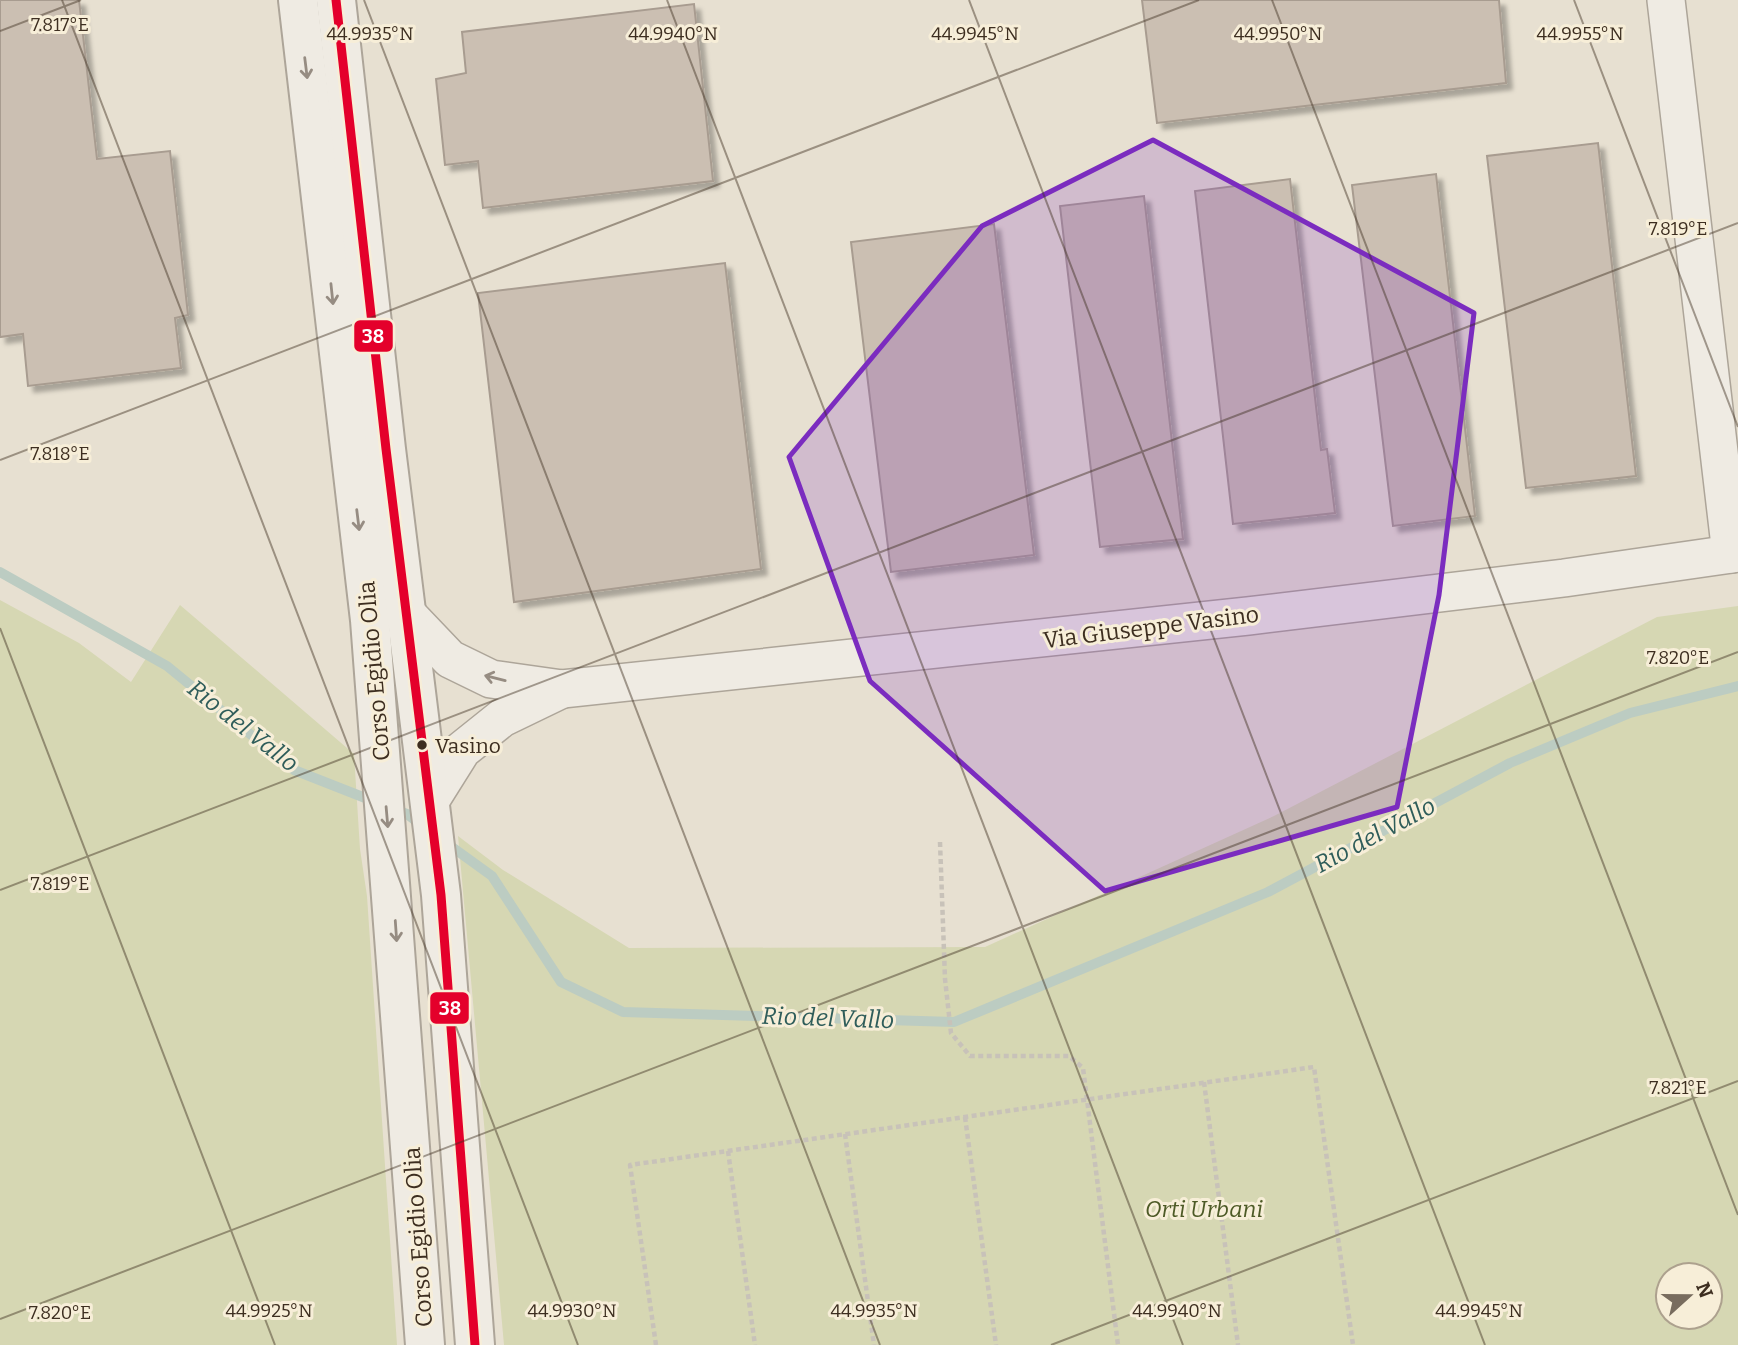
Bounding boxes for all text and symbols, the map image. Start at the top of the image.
text: 7.817°E [31,14,89,36]
text: 44.9935°N [326,23,414,45]
text: 44.9940°N [628,23,718,45]
text: 44.9945°N [931,23,1019,45]
text: 44.9950°N [1234,23,1322,45]
text: 44.9955°N [1537,23,1623,45]
one-way arrow [300,56,313,79]
text: 7.819°E [1649,218,1707,240]
one-way arrow [326,282,339,305]
line badge: 38 [353,319,394,353]
text: 38 [362,325,384,348]
text: 7.818°E [30,443,90,465]
one-way arrow [352,508,365,531]
street label: Corso Egidio Olia [352,579,396,762]
street label: Via Giuseppe Vasino [1042,600,1260,654]
text: 7.820°E [1647,647,1709,669]
one-way arrow [484,671,507,684]
water label: Rio del Vallo [182,674,304,778]
place label: Vasino [435,733,501,759]
marker: Vasino [415,738,429,752]
water label: Rio del Vallo [1310,792,1440,878]
one-way arrow [381,806,394,828]
text: 7.819°E [31,873,89,895]
one-way arrow [389,919,402,942]
line badge: 38 [429,991,470,1025]
text: 38 [439,997,461,1020]
water label: Rio del Vallo [761,1002,895,1034]
text: 7.821°E [1649,1077,1707,1099]
street label: Corso Egidio Olia [398,1146,438,1328]
park label: Orti Urbani [1145,1195,1264,1223]
north arrow [1654,1261,1724,1331]
text: N [1691,1279,1718,1301]
text: 44.9925°N [226,1300,312,1322]
text: 44.9930°N [528,1300,617,1322]
text: 44.9935°N [830,1300,918,1322]
text: 44.9940°N [1132,1300,1222,1322]
text: 44.9945°N [1435,1300,1523,1322]
text: 7.820°E [29,1302,91,1324]

